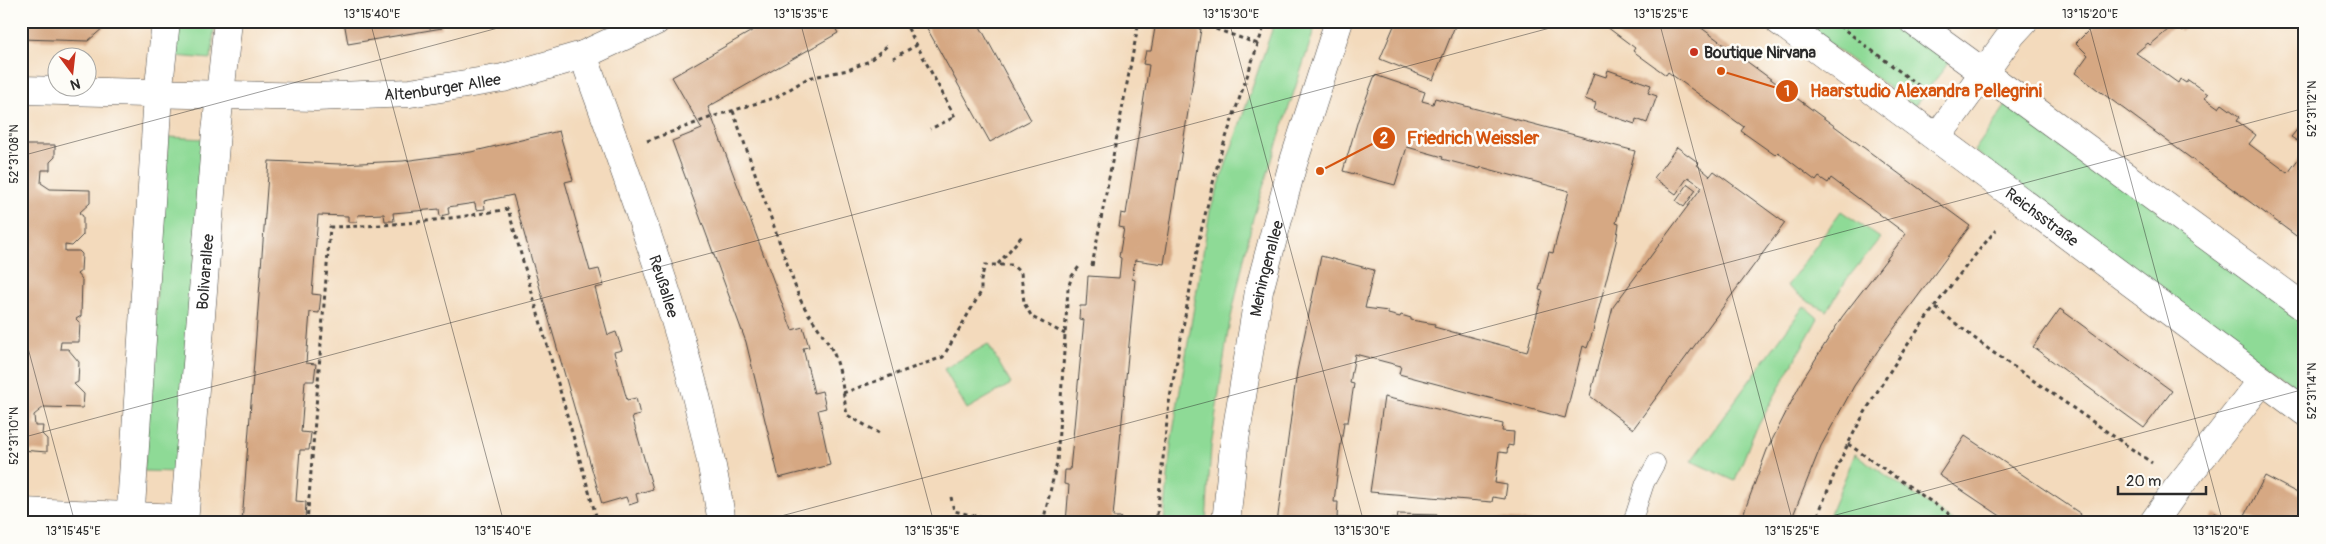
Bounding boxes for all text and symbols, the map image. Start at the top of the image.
text: 13°15'40"E [344,7,400,22]
text: 13°15'35"E [774,7,828,22]
text: 13°15'30"E [1203,7,1259,22]
text: 13°15'25"E [1634,7,1688,22]
text: 13°15'20"E [2062,7,2118,22]
place label: Boutique Nirvana [1704,43,1816,63]
marker: Boutique Nirvana [1688,46,1700,58]
north arrow [48,48,98,98]
street label: Altenburger Allee [384,69,502,105]
callout: Haarstudio Alexandra Pellegrini [1775,74,2052,107]
text: N [68,75,82,94]
text: Haarstudio Alexandra Pellegrini [1810,80,2042,103]
text: 52°31'12"N [2305,81,2320,137]
text: 1 [1784,82,1790,101]
callout: Friedrich Weissler [1371,121,1549,154]
text: 52°31'08"N [7,124,22,184]
text: Friedrich Weissler [1407,127,1540,150]
text: 2 [1380,129,1388,148]
street label: Reichsstraße [2001,184,2082,251]
street label: Meiningenallee [1246,218,1288,318]
street label: Bolivarallee [192,233,219,311]
street label: Reußallee [644,252,683,320]
text: 52°31'14"N [2305,363,2320,419]
text: 52°31'10"N [7,407,22,465]
scale bar [2118,464,2206,496]
text: 20 m [2126,472,2161,491]
text: 13°15'45"E [46,524,100,539]
text: 13°15'40"E [475,524,531,539]
text: 13°15'35"E [905,524,959,539]
text: 13°15'30"E [1334,524,1390,539]
text: 13°15'25"E [1765,524,1819,539]
text: 13°15'20"E [2193,524,2249,539]

